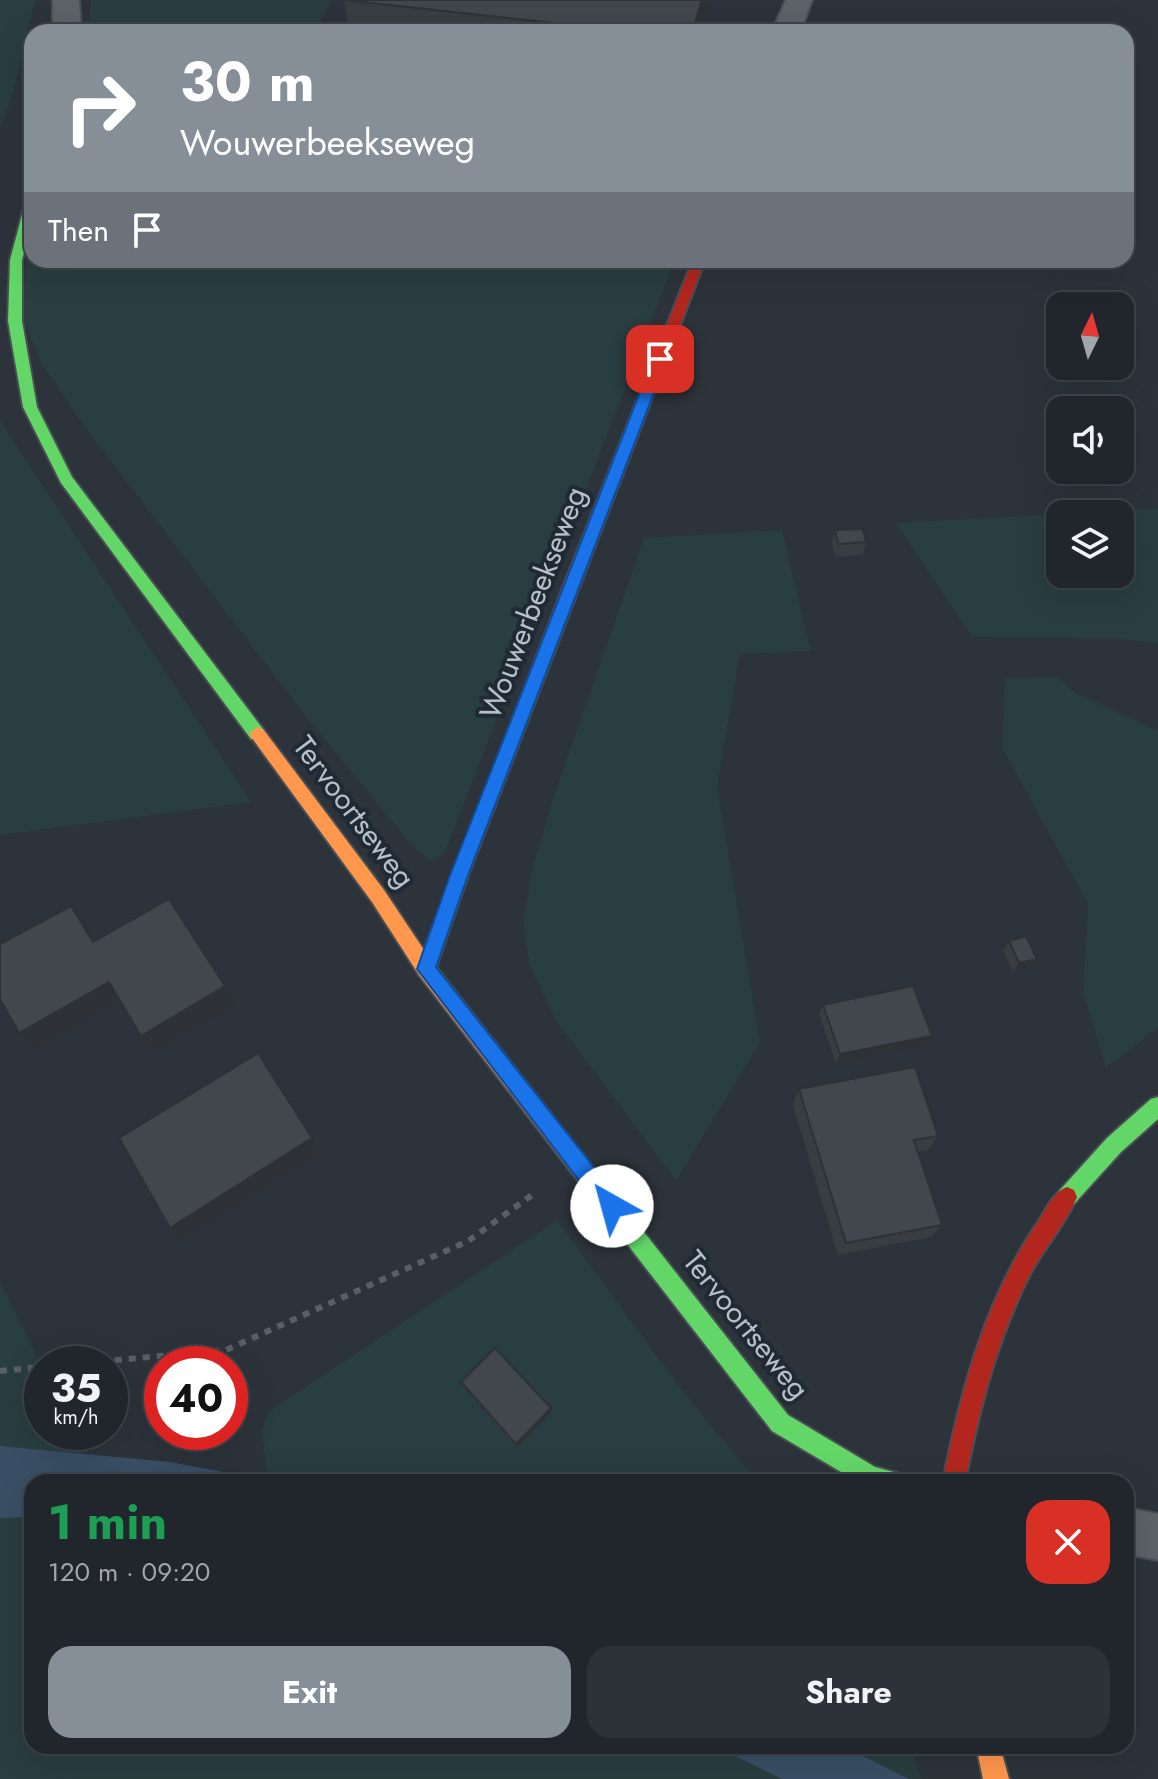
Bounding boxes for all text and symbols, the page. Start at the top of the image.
text: 30 m [180,41,315,122]
icon: right [48,56,152,160]
text: Wouwerbeekseweg [180,116,475,168]
icon: arrive [125,208,169,252]
text: Then [48,209,109,252]
north arrow [1046,292,1134,380]
map controls [1046,292,1134,588]
pin [626,325,694,393]
icon: arrive [638,337,682,381]
button: sound [1046,396,1134,484]
street label: Wouwerbeekseweg [468,480,597,725]
button: layers [1046,500,1134,588]
street label: Tervoortseweg [283,727,426,897]
position arrow [570,1164,654,1248]
street label: Tervoortseweg [673,1241,820,1408]
speed limit sign: 40 [144,1346,248,1450]
text: 35 [51,1359,101,1417]
text: km/h [53,1403,99,1432]
text: 1 min [48,1488,167,1557]
button: close [1026,1500,1110,1584]
text: 120 m · 09:20 [48,1553,210,1591]
button: Exit [48,1646,571,1738]
button: Share [587,1646,1110,1738]

